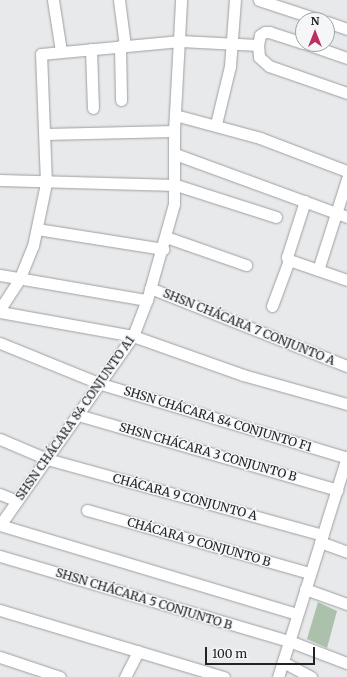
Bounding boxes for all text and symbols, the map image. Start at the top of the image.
north arrow [295,12,335,52]
text: N [311,14,319,28]
street label: SHSN CHÁCARA 7 CONJUNTO A [161,286,337,368]
street label: SHSN CHÁCARA 84 CONJUNTO A1 [13,333,137,503]
street label: SHSN CHÁCARA 84 CONJUNTO F1 [122,383,314,455]
street label: SHSN CHÁCARA 3 CONJUNTO B [118,420,298,484]
street label: CHÁCARA 9 CONJUNTO A [111,471,259,523]
street label: CHÁCARA 9 CONJUNTO B [126,515,272,569]
street label: SHSN CHÁCARA 5 CONJUNTO B [54,565,234,633]
scale bar [207,639,317,665]
text: 100 m [212,646,247,661]

